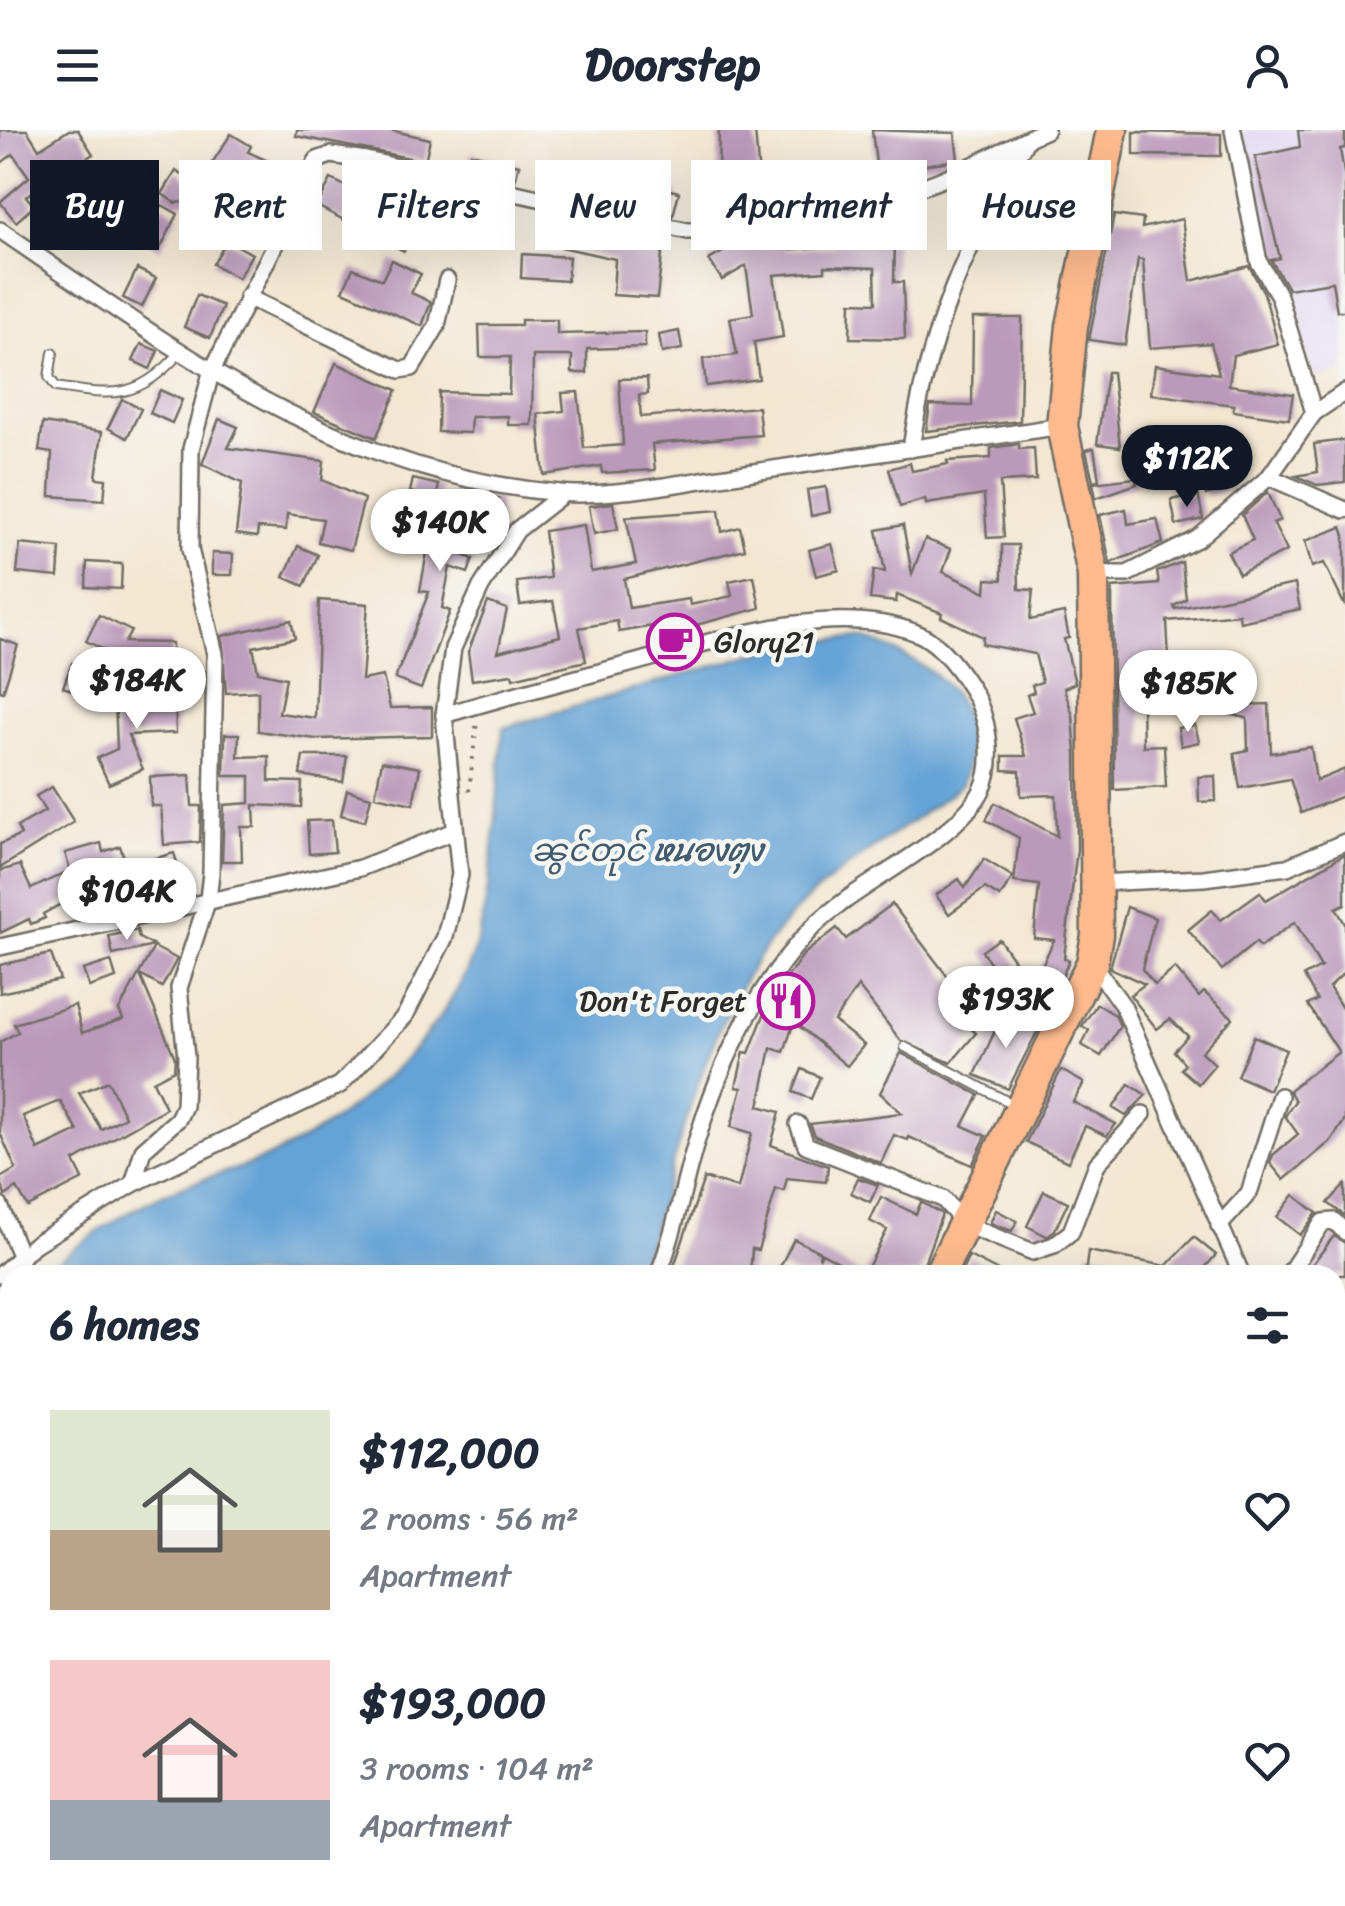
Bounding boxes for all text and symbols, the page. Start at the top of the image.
text: Doorstep [585,25,760,105]
icon: menu [50,38,105,93]
icon: person [1240,38,1295,93]
chip: Buy [30,160,159,250]
chip: Rent [179,160,322,250]
chip: Filters [342,160,515,250]
chip: New [535,160,671,250]
chip: Apartment [691,160,927,250]
chip: House [947,160,1111,250]
pin: $112K [1117,425,1257,510]
text: $112K [1144,429,1230,486]
pin: $140K [370,489,510,574]
text: $140K [393,493,487,550]
cafe icon: Glory21 [645,612,705,672]
place label: Glory21 [714,615,814,669]
pin: $184K [67,647,207,732]
pin: $185K [1118,650,1258,735]
text: $184K [90,651,184,708]
text: $185K [1141,654,1235,711]
water label: ၼွင်တုင် หนองตุง [531,822,767,879]
pin: $104K [57,858,197,943]
text: $104K [80,862,174,919]
pin: $193K [936,966,1076,1051]
text: $193K [960,970,1052,1027]
restaurant icon: Don't Forget [756,971,816,1031]
place label: Don't Forget [579,974,747,1028]
text: 6 homes [50,1288,199,1362]
icon: filters [1240,1298,1295,1353]
text: $112,000 [360,1416,539,1490]
icon: home [130,1450,250,1570]
icon: heart [1240,1483,1295,1538]
text: 2 rooms · 56 m² [360,1490,579,1547]
text: Apartment [360,1547,511,1604]
text: $193,000 [360,1666,546,1740]
icon: home [130,1700,250,1820]
icon: heart [1240,1733,1295,1788]
text: 3 rooms · 104 m² [360,1740,594,1797]
text: Apartment [360,1797,511,1854]

